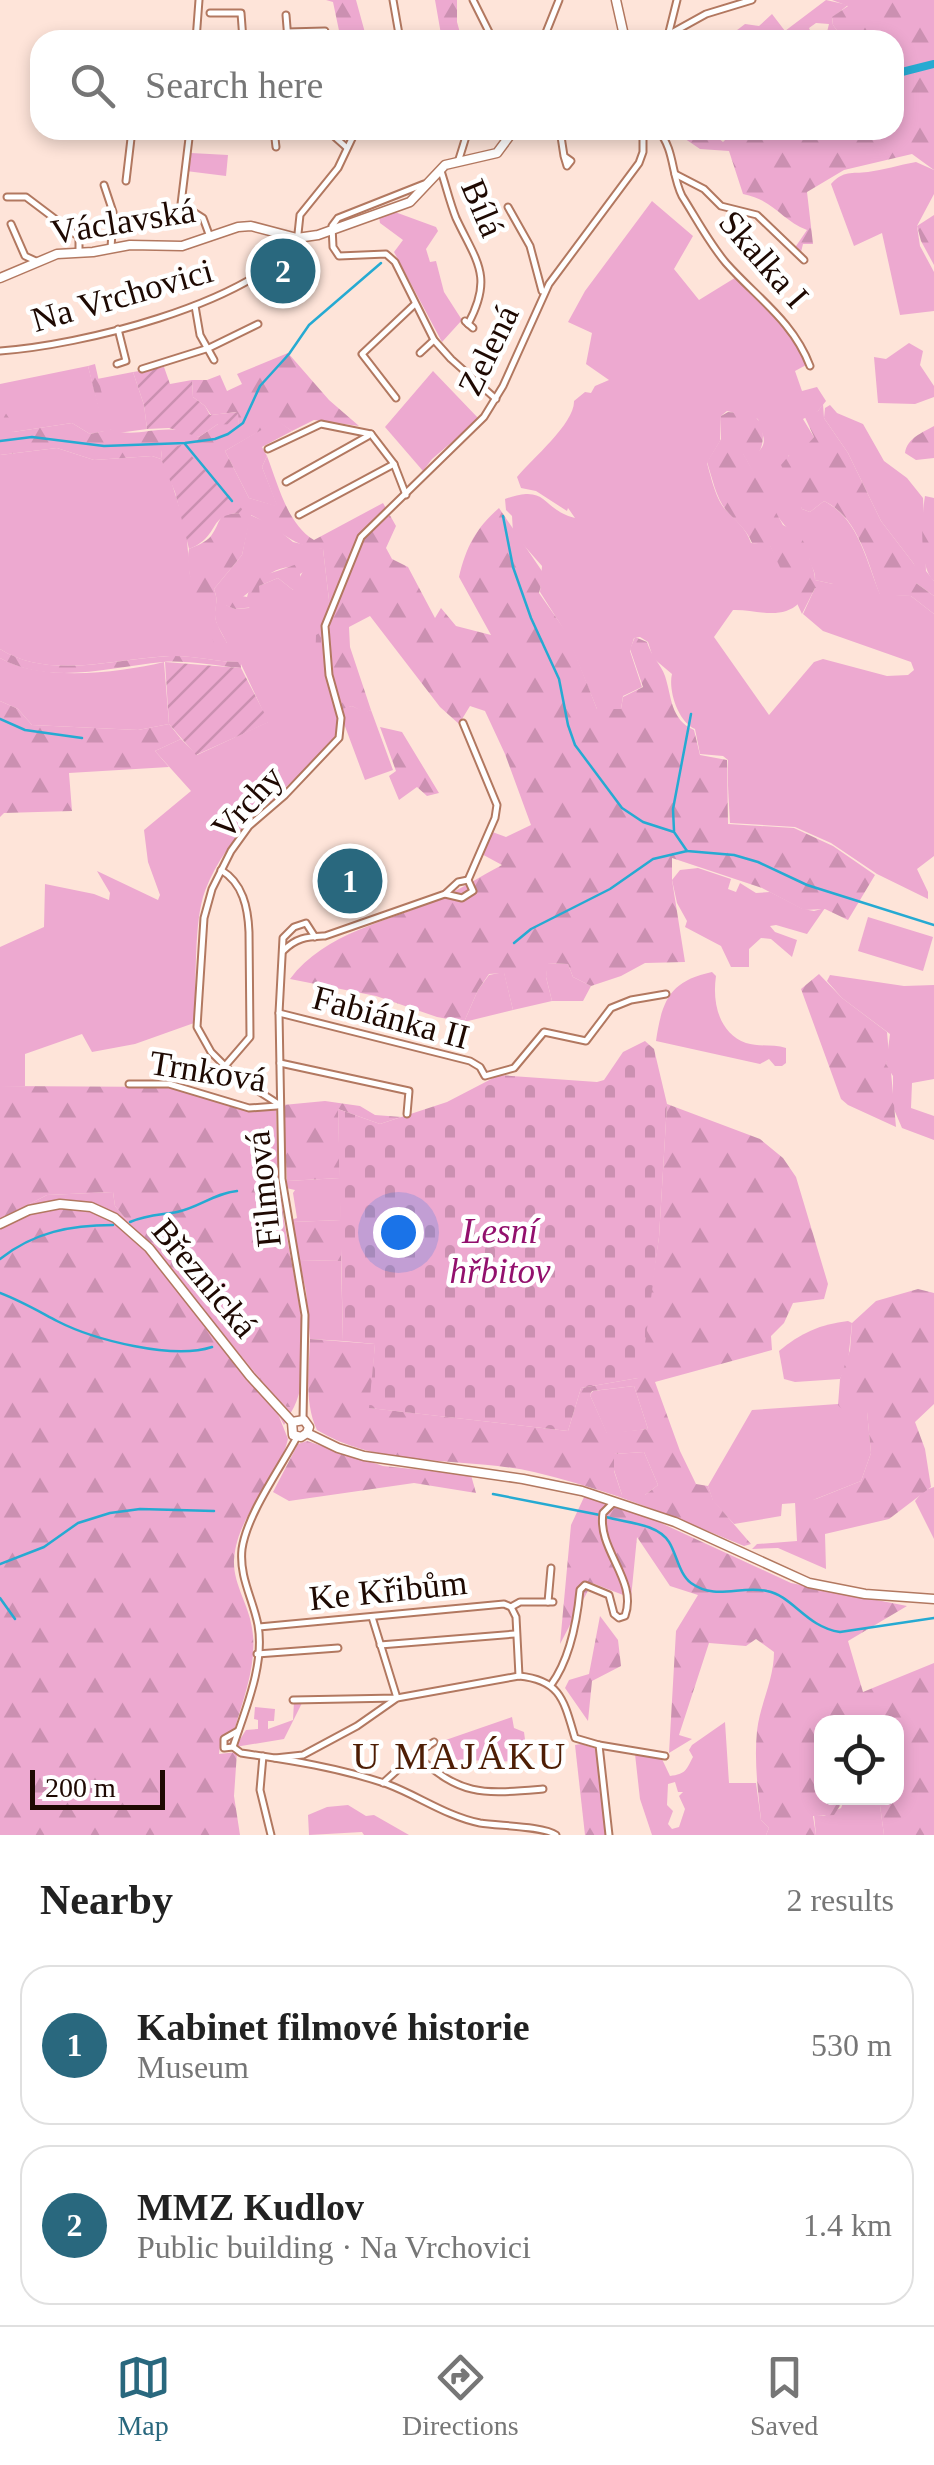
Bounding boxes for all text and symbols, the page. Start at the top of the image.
search box [30,30,904,140]
icon: search [65,58,120,113]
text: Search here [145,64,323,106]
street label: Bílá [453,174,512,243]
street label: Václavská [48,191,199,252]
street label: Skalka I [711,203,816,316]
pin: 2 [250,234,316,308]
street label: Na Vrchovici [27,251,218,340]
street label: Zelená [450,298,527,402]
street label: Vrchy [204,757,291,847]
pin: 1 [318,844,382,918]
street label: Fabiánka II [308,978,473,1057]
street label: Trnková [147,1043,269,1100]
street label: Filmová [238,1128,289,1249]
your location [373,1207,424,1258]
street label: Březnická [144,1211,265,1346]
park label: Lesní hřbitov [449,1212,551,1291]
street label: Ke Křibům [307,1563,469,1618]
map controls [814,1715,904,1805]
button: locate [814,1715,904,1805]
district label: U MAJÁKU [352,1735,568,1777]
scale bar [30,1765,165,1810]
text: 200 m [45,1772,116,1803]
text: Nearby [40,1877,173,1923]
text: 2 results [786,1882,894,1918]
text: Kabinet filmové historie [137,2006,530,2048]
text: 1 [67,2027,83,2063]
text: 530 m [811,2027,892,2063]
text: Museum [137,2049,249,2085]
text: MMZ Kudlov [137,2186,364,2228]
text: 2 [67,2207,83,2243]
text: 1.4 km [803,2207,892,2243]
text: Public building · Na Vrchovici [137,2229,531,2265]
tab: Map [116,2350,171,2442]
tab: Directions [402,2350,519,2442]
tab: Saved [750,2350,818,2442]

